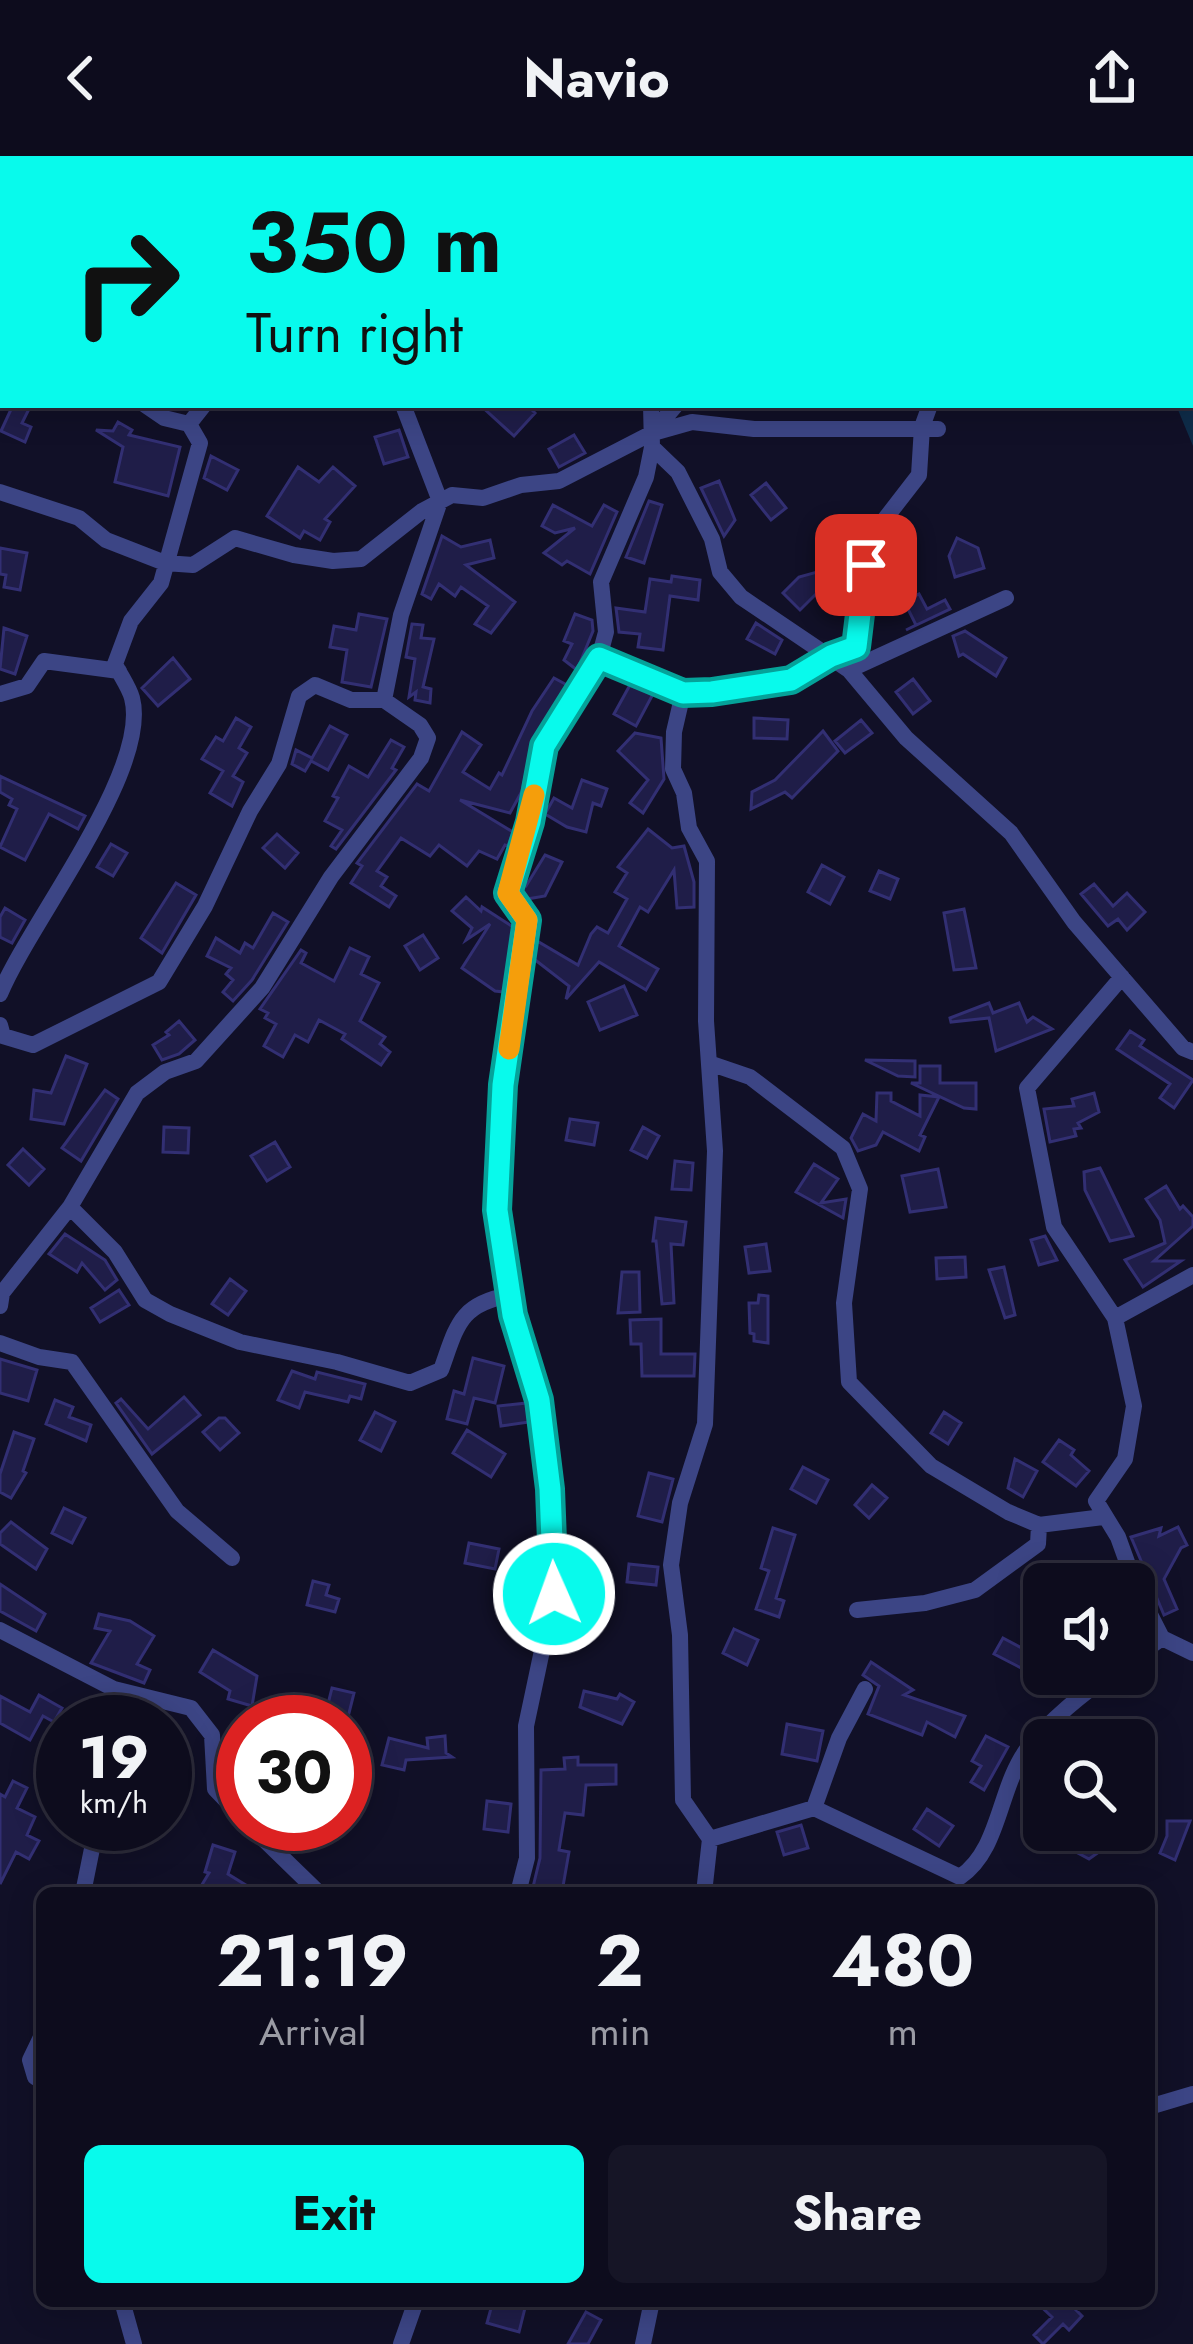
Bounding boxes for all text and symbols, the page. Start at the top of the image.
text: Navio [523,39,670,117]
icon: back [48,45,114,111]
icon: share [1079,45,1145,111]
text: 350 m [246,182,502,304]
icon: right [48,204,204,360]
text: Turn right [246,294,463,372]
pin [815,514,917,616]
icon: arrive [833,532,899,598]
position arrow [491,1531,617,1657]
map controls [1023,1563,1155,1851]
button: sound [1023,1563,1155,1695]
speed limit sign: 30 [216,1695,372,1851]
text: 19 [79,1714,149,1801]
button: search [1023,1719,1155,1851]
text: km/h [80,1781,148,1824]
text: 21:19 [217,1909,409,2013]
text: 2 [596,1909,644,2013]
text: 480 [831,1909,974,2013]
text: Arrival [259,2003,366,2060]
text: min [589,2003,650,2060]
text: m [887,2003,918,2060]
button: Exit [84,2145,584,2283]
button: Share [608,2145,1107,2283]

